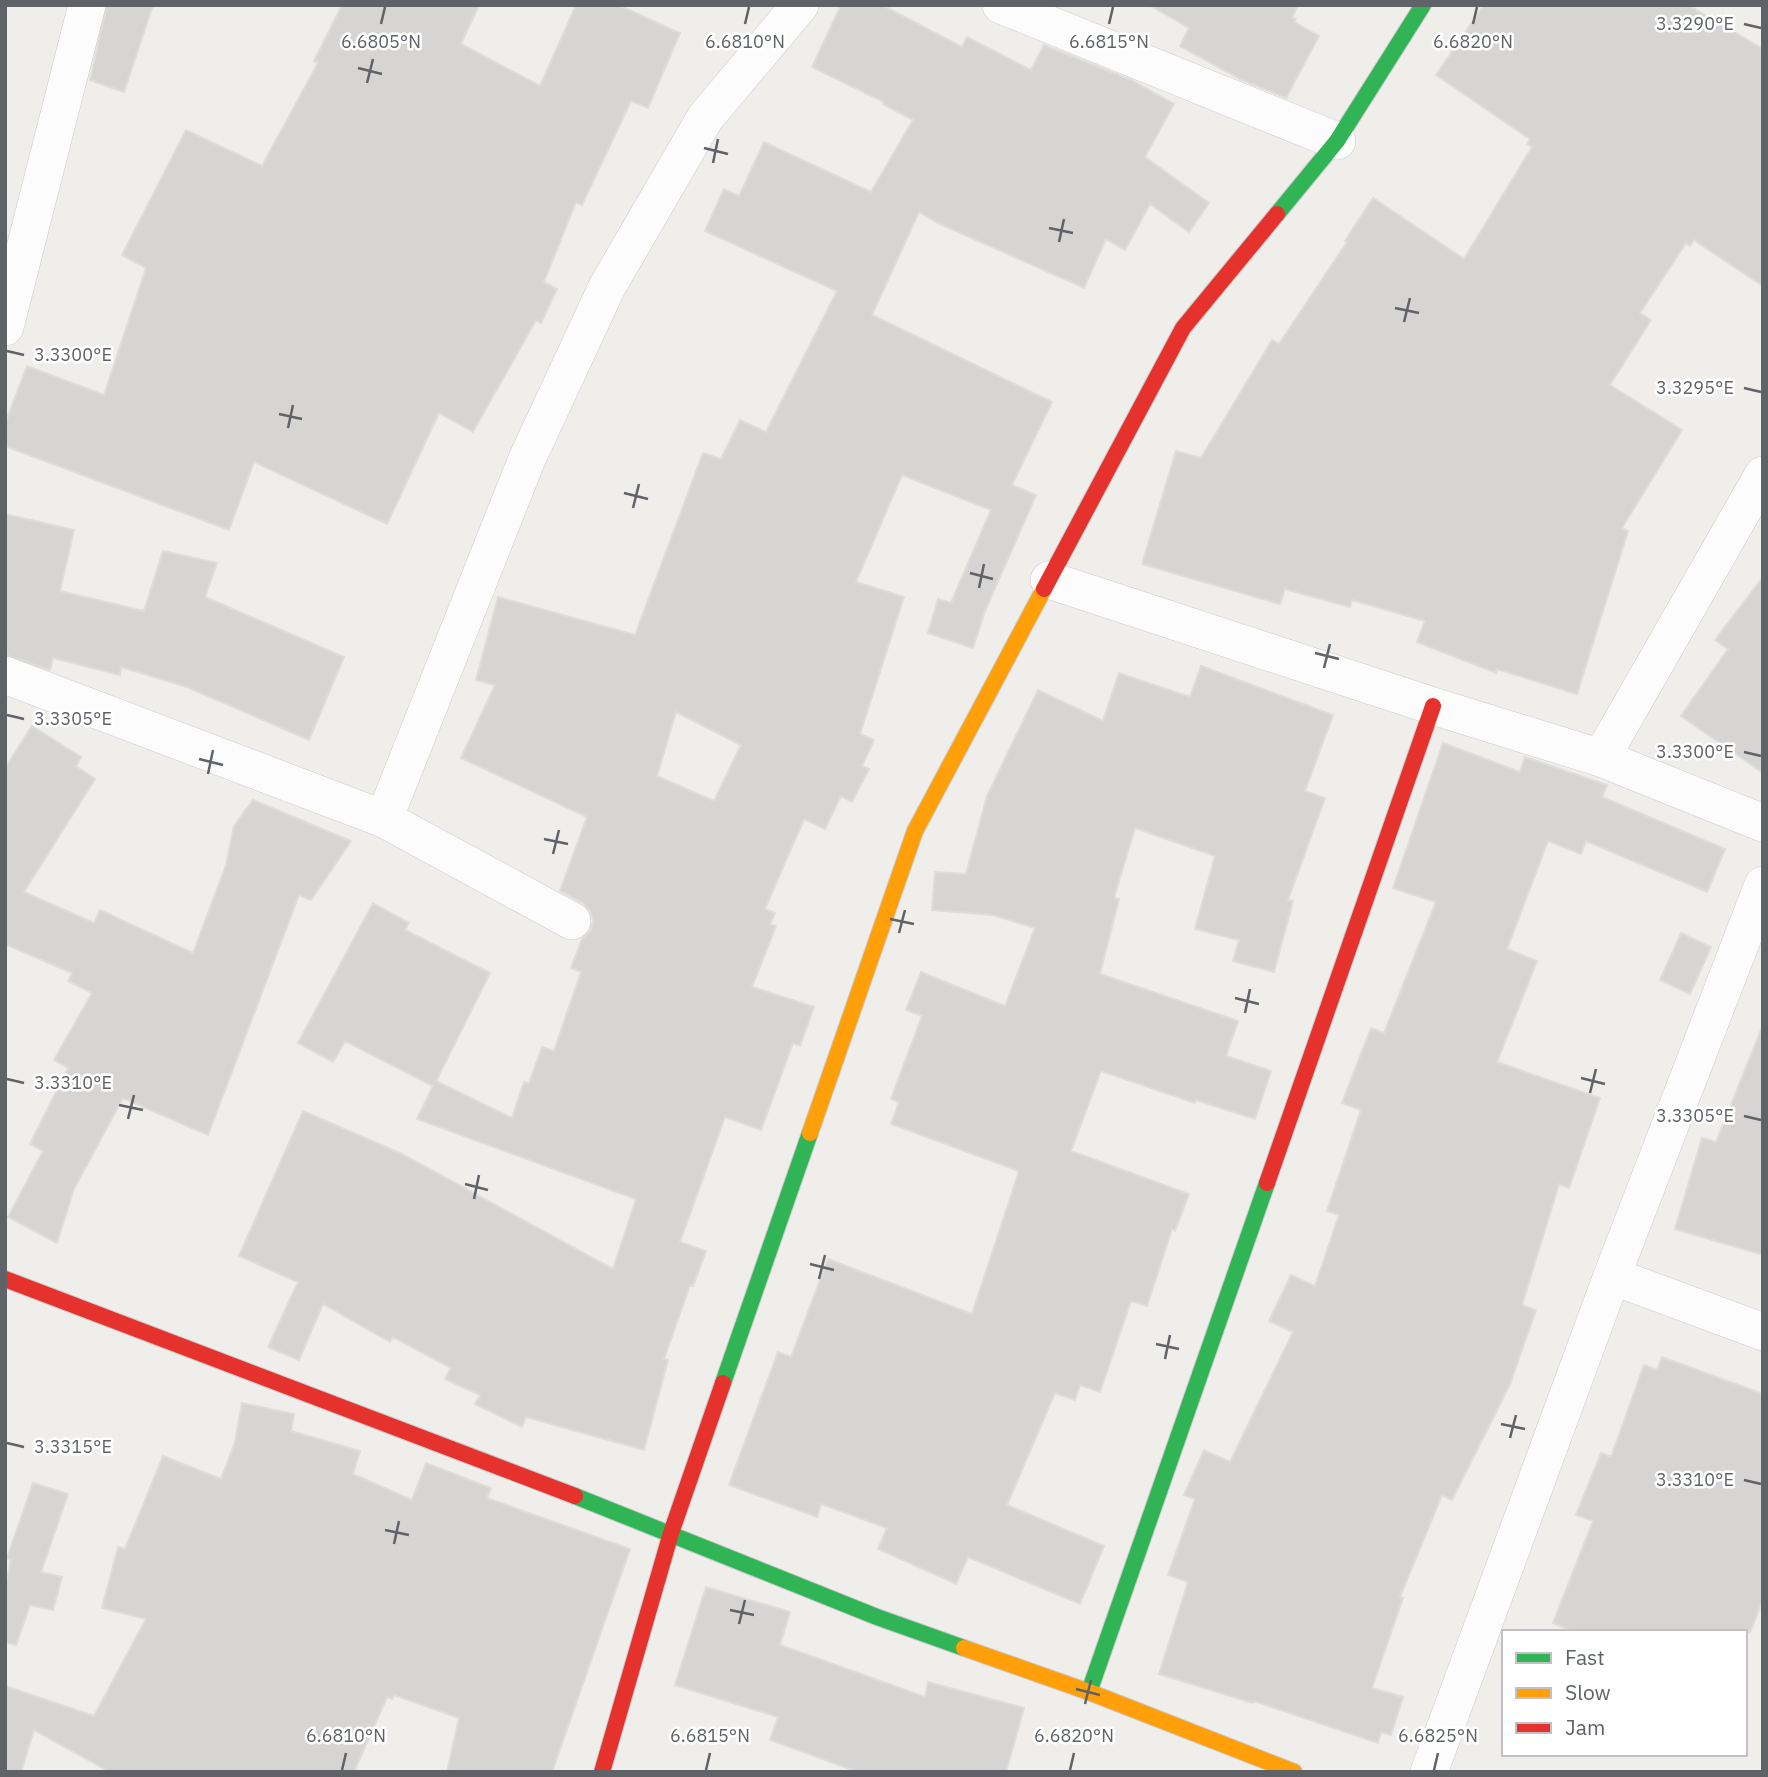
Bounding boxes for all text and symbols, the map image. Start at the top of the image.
text: 3.3290°E [1656,12,1734,35]
text: 6.6805°N [341,30,421,53]
text: 6.6810°N [705,30,785,53]
text: 6.6815°N [1069,30,1149,53]
text: 6.6820°N [1433,30,1513,53]
text: 3.3300°E [34,343,112,366]
text: 3.3295°E [1656,376,1734,399]
text: 3.3305°E [34,707,112,730]
text: 3.3300°E [1656,740,1734,763]
text: 3.3310°E [34,1071,112,1094]
text: 3.3305°E [1656,1104,1734,1127]
text: 3.3315°E [34,1435,112,1458]
text: 3.3310°E [1656,1468,1734,1491]
legend [1502,1630,1747,1756]
text: Fast [1565,1643,1605,1671]
text: Slow [1565,1678,1611,1706]
text: Jam [1565,1713,1605,1741]
text: 6.6810°N [306,1724,386,1747]
text: 6.6815°N [670,1724,750,1747]
text: 6.6820°N [1034,1724,1114,1747]
text: 6.6825°N [1398,1724,1478,1747]

